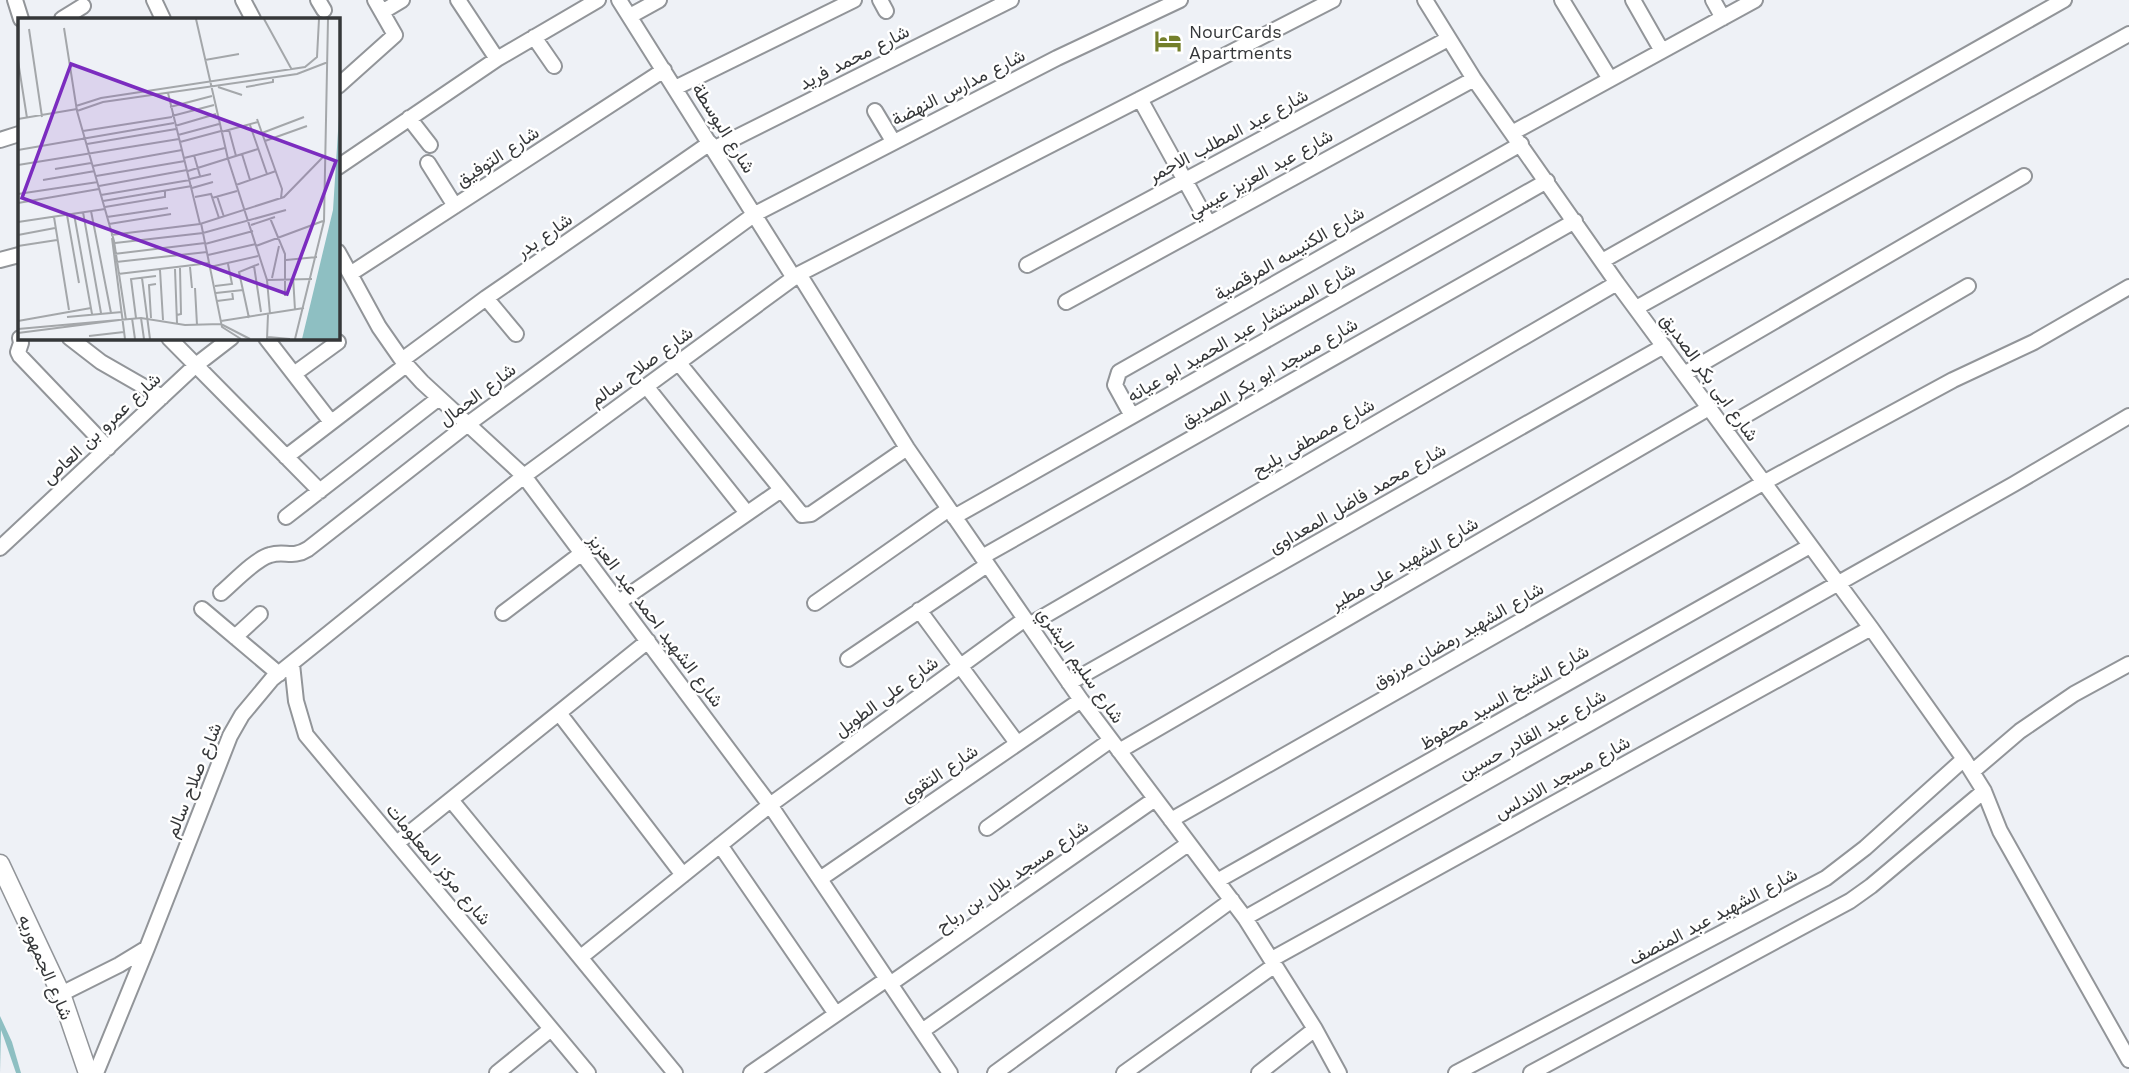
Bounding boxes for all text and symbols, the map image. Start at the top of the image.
inset map [18,18,340,340]
street label: شارع محمد فريد [796,20,913,96]
place label: NourCards Apartments [1189,21,1292,63]
hotel icon: NourCards Apartments [1153,26,1183,56]
street label: شارع مدارس النهضة [888,44,1029,132]
street label: شارع البوسطة [686,79,760,178]
street label: شارع عبد المطلب الاحمر [1144,84,1312,188]
street label: شارع التوفيق [452,121,544,192]
street label: شارع عبد العزيز عيسي [1184,124,1339,226]
street label: شارع الكنيسه المرقصية [1211,202,1368,306]
street label: شارع بدر [511,208,577,264]
street label: شارع المستشار عبد الحميد ابو عيانه [1123,258,1360,408]
street label: شارع ابى بكر الصديق [1655,309,1763,446]
street label: شارع مسجد ابو بكر الصديق [1177,313,1362,433]
street label: شارع صلاح سالم [586,322,698,412]
street label: شارع الحمال [435,358,521,431]
street label: شارع عمرو بن العاص [37,368,166,490]
street label: شارع مصطفى بليح [1248,394,1379,482]
street label: شارع محمد فاضل المعداوى [1265,439,1450,559]
street label: شارع الشهيد على مطير [1326,512,1483,616]
street label: شارع الشهيد احمد عبد العزيز [582,528,728,712]
street label: شارع الشهيد رمضان مرزوق [1369,578,1548,694]
street label: شارع سليم البشري [1029,603,1129,730]
street label: شارع الشيخ السيد محفوظ [1416,640,1593,756]
street label: شارع على الطويل [830,651,943,742]
street label: شارع عبد القادر حسين [1455,685,1610,785]
street label: شارع صلاح سالم [160,720,227,841]
street label: شارع مسجد الاندلس [1491,731,1634,825]
street label: شارع التقوى [897,740,983,808]
street label: شارع مركز المعلومات [381,799,496,930]
street label: شارع مسجد بلال بن رباح [932,815,1093,938]
street label: شارع الشهيد عبد المنصف [1625,863,1802,971]
street label: شارع الجمهوريه [13,911,78,1024]

